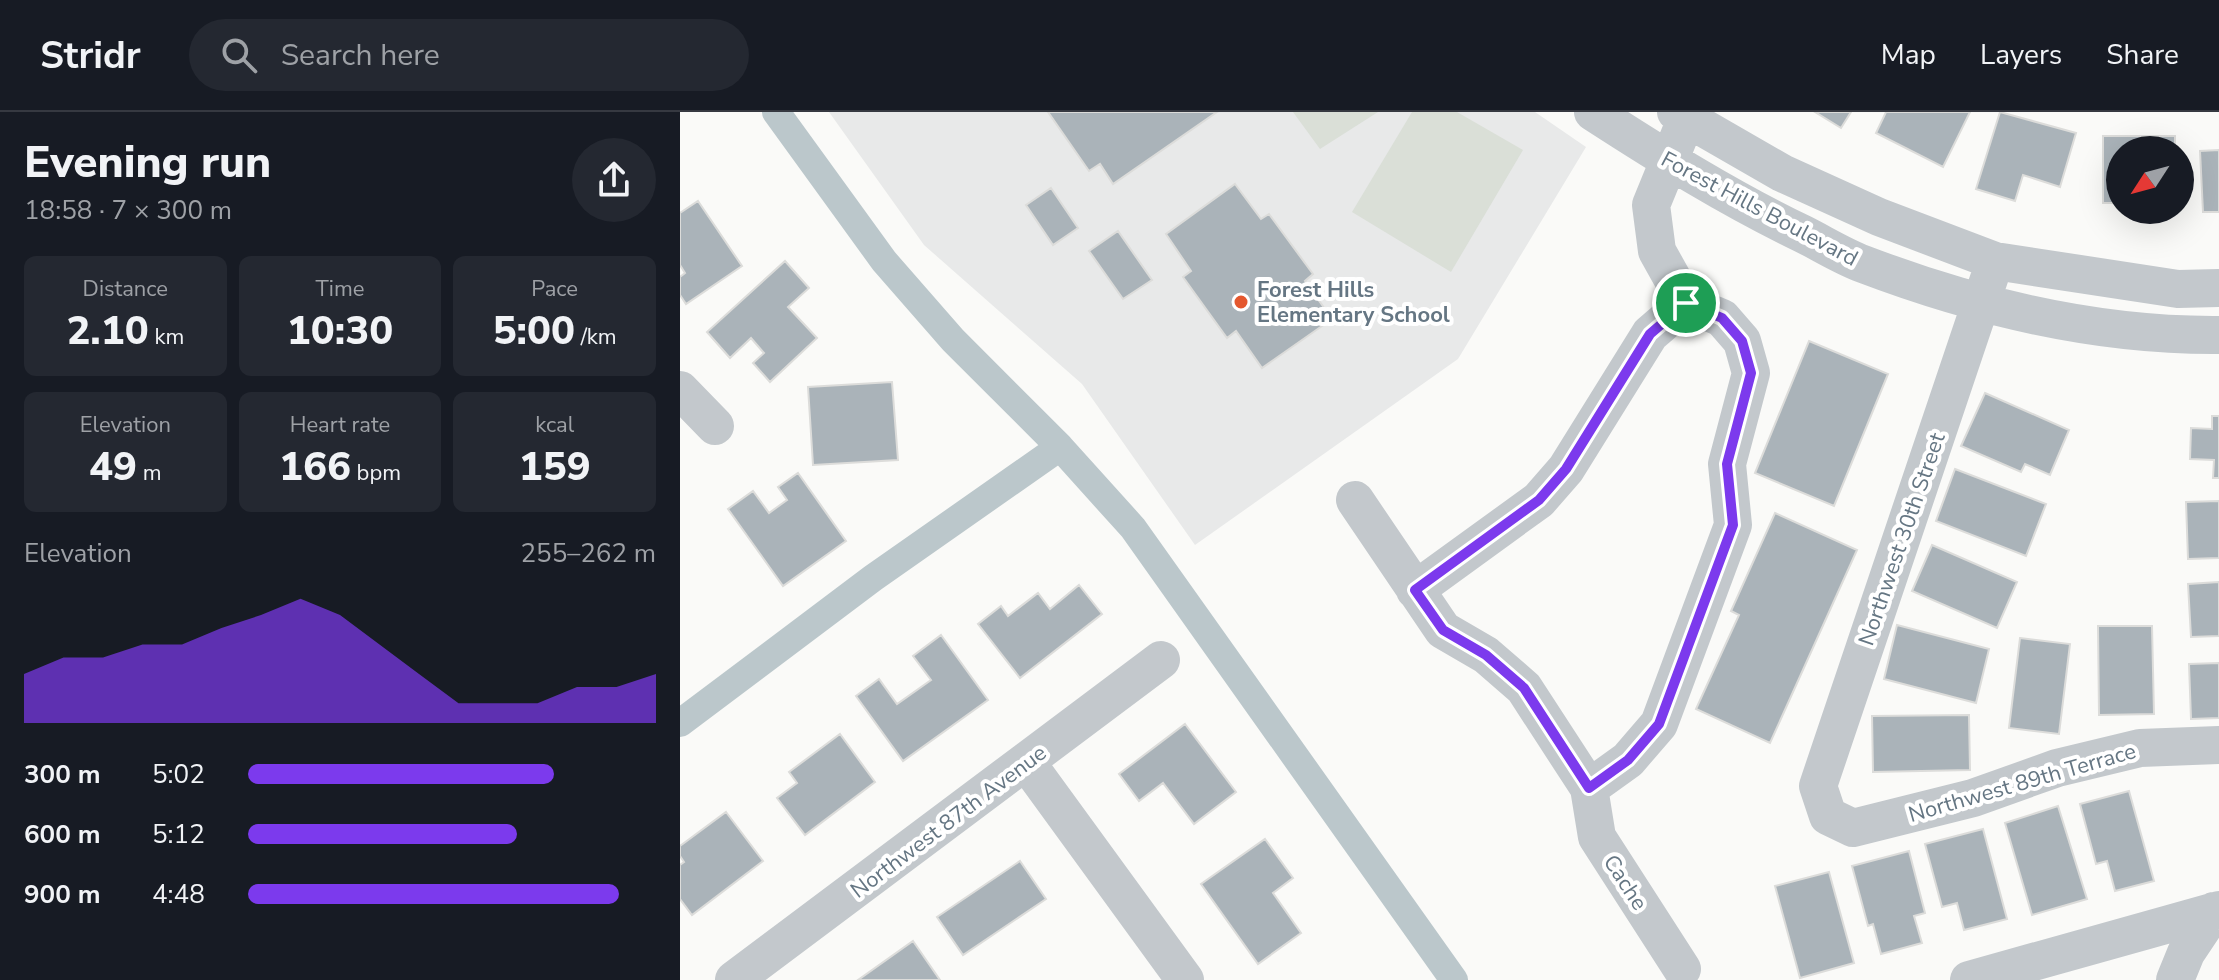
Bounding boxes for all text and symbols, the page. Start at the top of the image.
search box [189,19,749,91]
text: Stridr [40,30,141,81]
icon: search [217,33,261,77]
text: Search here [281,35,440,76]
text: Map [1881,36,1936,74]
text: Layers [1980,36,2062,74]
text: Share [2106,36,2179,74]
text: Evening run [24,133,271,193]
north arrow [2106,136,2194,224]
map controls [2106,136,2194,224]
button: share [572,138,656,222]
street label: Forest Hills Boulevard [1656,144,1863,274]
text: 18:58 · 7 × 300 m [24,193,232,228]
pin [1652,269,1720,337]
text: Distance [83,274,168,304]
text: Time [316,274,364,304]
text: Pace [531,274,578,304]
place label: Forest Hills Elementary School [1257,275,1450,330]
icon: arrive [1664,281,1708,325]
marker: Forest Hills Elementary School [1232,293,1250,311]
text: 2.10 [66,304,149,358]
text: 10:30 [287,304,393,358]
text: 5:00 [493,304,575,358]
text: km [149,322,184,352]
text: /km [575,322,617,352]
text: Elevation [80,410,171,440]
text: Heart rate [290,410,390,440]
text: kcal [535,410,574,440]
street label: Northwest 30th Street [1851,429,1953,650]
text: 49 [89,440,137,494]
text: 166 [279,440,351,494]
text: 159 [519,440,591,494]
text: m [137,458,162,488]
text: bpm [351,458,401,488]
text: Elevation [24,536,132,571]
text: 255–262 m [520,536,656,571]
street label: Northwest 89th Terrace [1905,736,2140,830]
street label: Northwest 87th Avenue [845,738,1053,905]
text: 300 m [24,757,101,792]
text: 5:02 [152,757,205,792]
text: 600 m [24,817,101,852]
text: 5:12 [152,817,205,852]
street label: Cache [1596,849,1654,916]
text: 900 m [24,877,101,912]
text: 4:48 [152,877,205,912]

